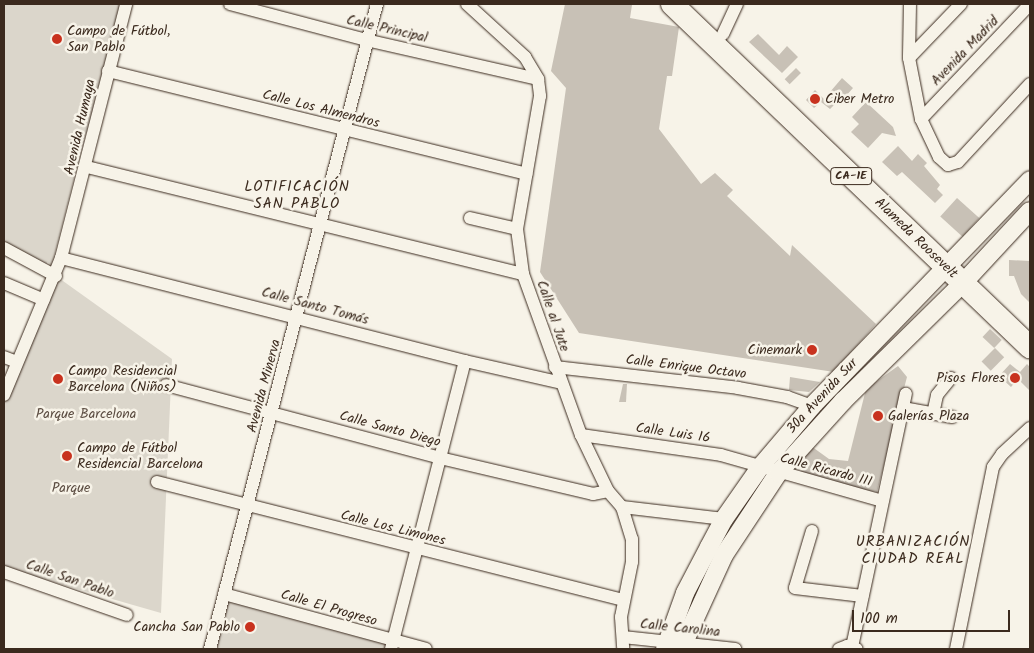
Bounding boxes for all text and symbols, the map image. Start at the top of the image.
street label: Calle Principal [345,11,429,47]
street label: Avenida Madrid [928,13,1002,89]
place label: Campo de Fútbol, San Pablo [67,23,170,56]
marker: Campo de Fútbol, San Pablo [51,33,63,45]
street label: Avenida Humaya [61,78,99,176]
street label: Calle Los Almendros [261,86,381,132]
place label: Ciber Metro [825,91,894,107]
marker: Ciber Metro [809,93,821,105]
road number: CA-1E [830,167,872,186]
district label: LOTIFICACIÓN SAN PABLO [243,178,351,213]
street label: Alameda Roosevelt [871,194,961,282]
street label: Calle al Jute [533,278,573,354]
street label: Calle Santo Tomás [260,284,370,328]
street label: Avenida Minerva [243,337,285,435]
place label: Cinemark [748,342,802,358]
marker: Cinemark [806,344,818,356]
street label: Calle Enrique Octavo [625,351,747,383]
street label: 30a Avenida Sur [783,355,861,437]
place label: Campo Residencial Barcelona (Niños) [68,363,177,396]
place label: Pisos Flores [936,370,1005,386]
marker: Pisos Flores [1009,372,1021,384]
marker: Campo Residencial Barcelona (Niños) [52,373,64,385]
park label: Parque Barcelona [36,406,136,422]
street label: Calle Santo Diego [337,407,443,451]
place label: Galerías Plaza [888,408,969,424]
marker: Galerías Plaza [872,410,884,422]
street label: Calle Luis 16 [635,419,711,447]
place label: Campo de Fútbol Residencial Barcelona [77,440,203,472]
marker: Campo de Fútbol Residencial Barcelona [61,450,73,462]
street label: Calle Ricardo III [778,450,874,490]
park label: Parque [52,480,90,496]
street label: Calle Los Limones [339,507,447,549]
district label: URBANIZACIÓN CIUDAD REAL [854,533,972,568]
street label: Calle San Pablo [24,556,116,602]
street label: Calle El Progreso [279,586,379,630]
scale bar [854,600,1012,632]
text: 100 m [860,607,898,631]
street label: Calle Carolina [639,615,721,641]
place label: Cancha San Pablo [133,619,240,635]
marker: Cancha San Pablo [244,621,256,633]

